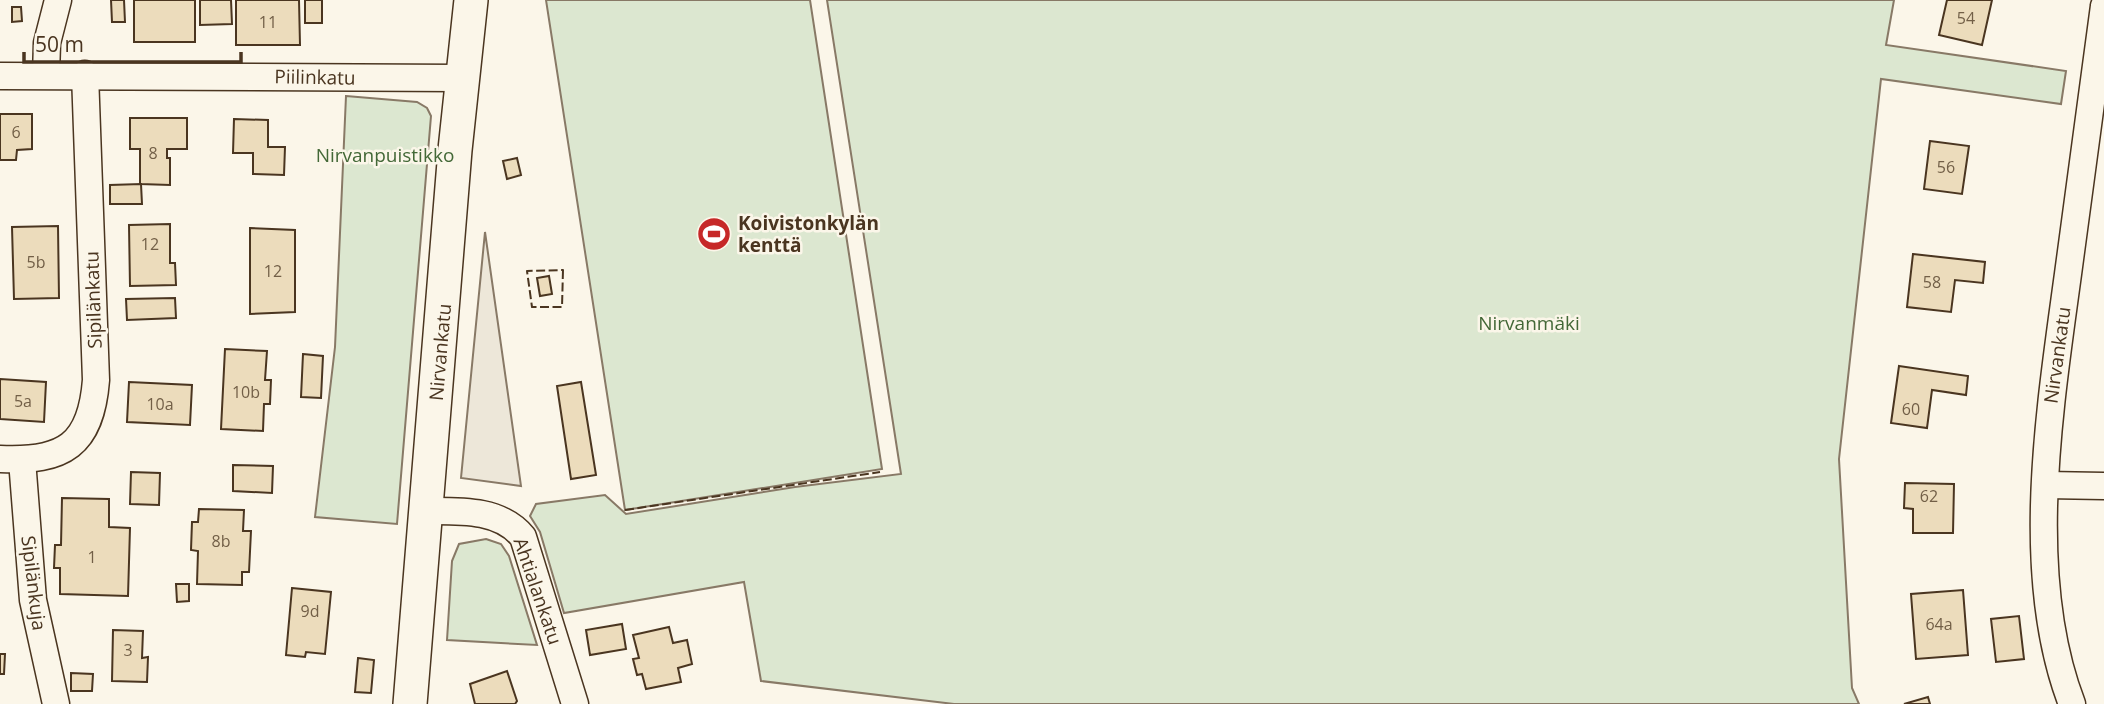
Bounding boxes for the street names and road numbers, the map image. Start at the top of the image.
street label: Piilinkatu [274,63,356,91]
street label: Sipilänkatu [78,251,108,349]
street label: Nirvankatu [423,302,457,402]
street label: Nirvankatu [2037,305,2077,405]
street label: Sipilänkuja [15,534,53,632]
street label: Ahtialankatu [508,534,568,648]

